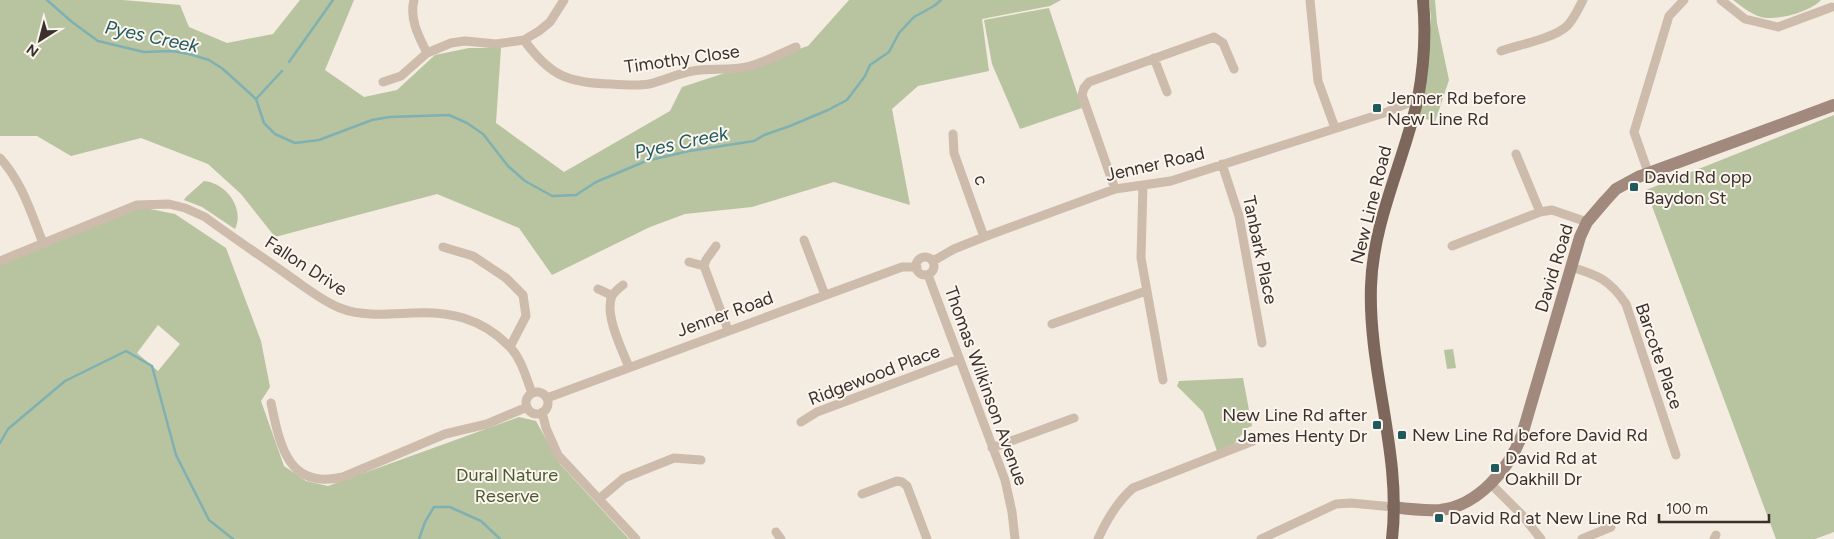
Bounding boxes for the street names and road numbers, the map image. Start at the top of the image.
street label: Timothy Close [623,40,741,78]
street label: Jenner Road [1103,142,1207,186]
street label: New Line Road [1346,143,1396,267]
street label: c [969,172,993,189]
street label: Tanbark Place [1238,194,1282,306]
street label: David Road [1530,221,1578,315]
street label: Fallon Drive [261,231,351,301]
street label: Thomas Wilkinson Avenue [940,283,1032,489]
street label: Jenner Road [674,286,776,342]
street label: Barcote Place [1631,300,1687,412]
street label: Ridgewood Place [805,340,943,410]

